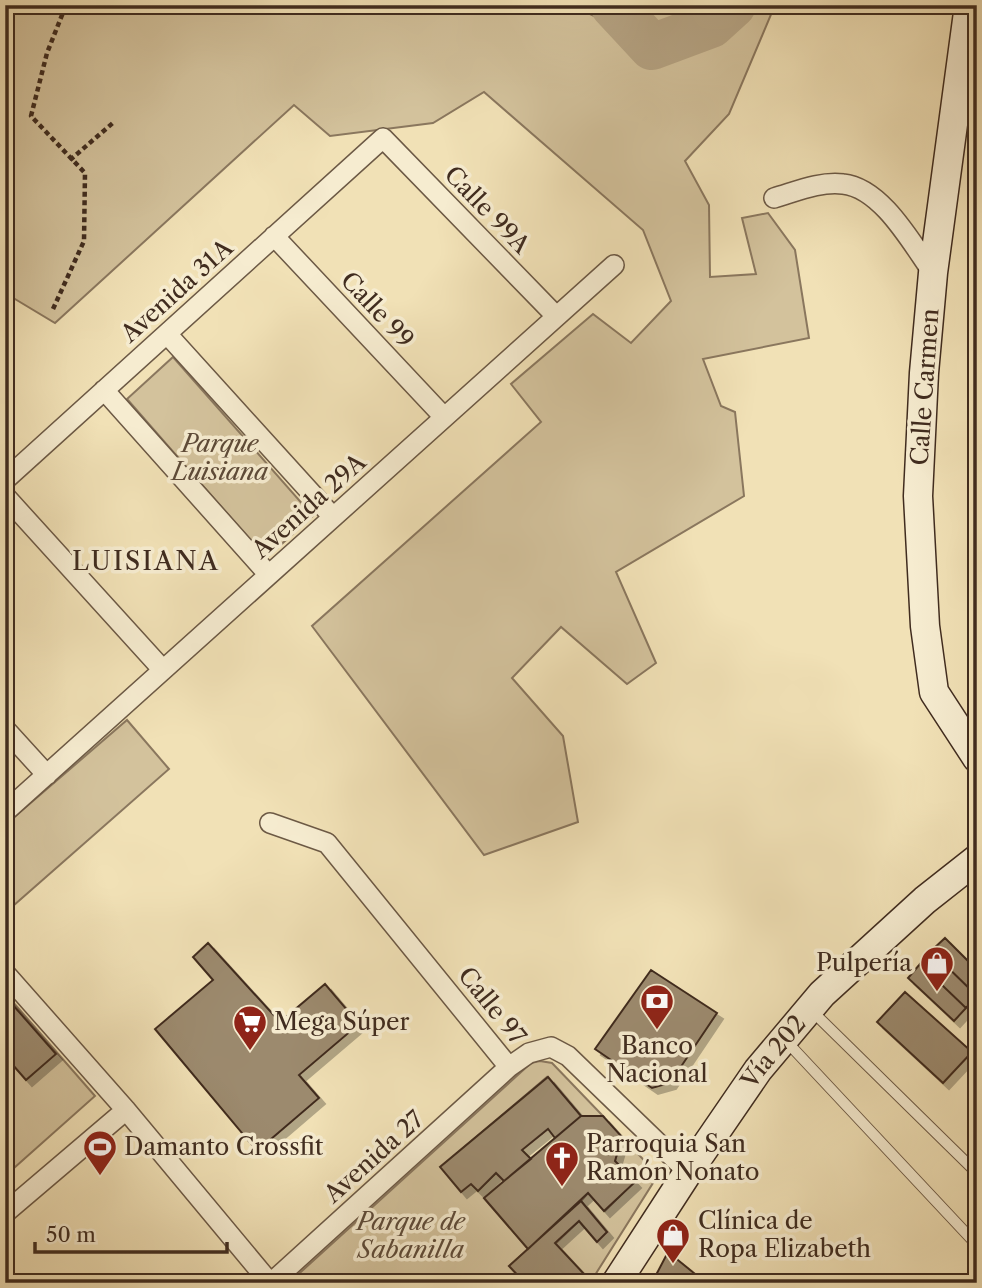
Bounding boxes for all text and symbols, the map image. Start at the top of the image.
street label: Calle 99A [439,160,537,260]
street label: Avenida 31A [114,232,239,349]
street label: Calle 99 [335,266,420,354]
street label: Calle Carmen [905,307,944,466]
park label: Parque Luisiana [170,429,268,486]
street label: Avenida 29A [245,446,372,565]
district label: LUISIANA [72,545,220,577]
shop icon: Pulpería [918,944,956,993]
place label: Pulpería [816,948,912,977]
street label: Calle 97 [452,961,532,1050]
bank icon: Banco Nacional [638,982,676,1031]
supermarket icon: Mega Súper [231,1003,269,1052]
place label: Mega Súper [274,1007,410,1036]
street label: Vía 202 [734,1009,812,1094]
place label: Banco Nacional [606,1031,708,1088]
street label: Avenida 27 [317,1104,429,1209]
sports icon: Damanto Crossfit [81,1128,119,1177]
place label: Parroquia San Ramón Nonato [586,1129,760,1186]
place label: Damanto Crossfit [124,1132,324,1161]
church icon: Parroquia San Ramón Nonato [543,1139,581,1188]
place label: Clínica de Ropa Elizabeth [698,1206,871,1263]
park label: Parque de Sabanilla [355,1207,467,1264]
scale bar [35,1211,228,1255]
shop icon: Clínica de Ropa Elizabeth [654,1216,692,1265]
text: 50 m [46,1222,96,1247]

